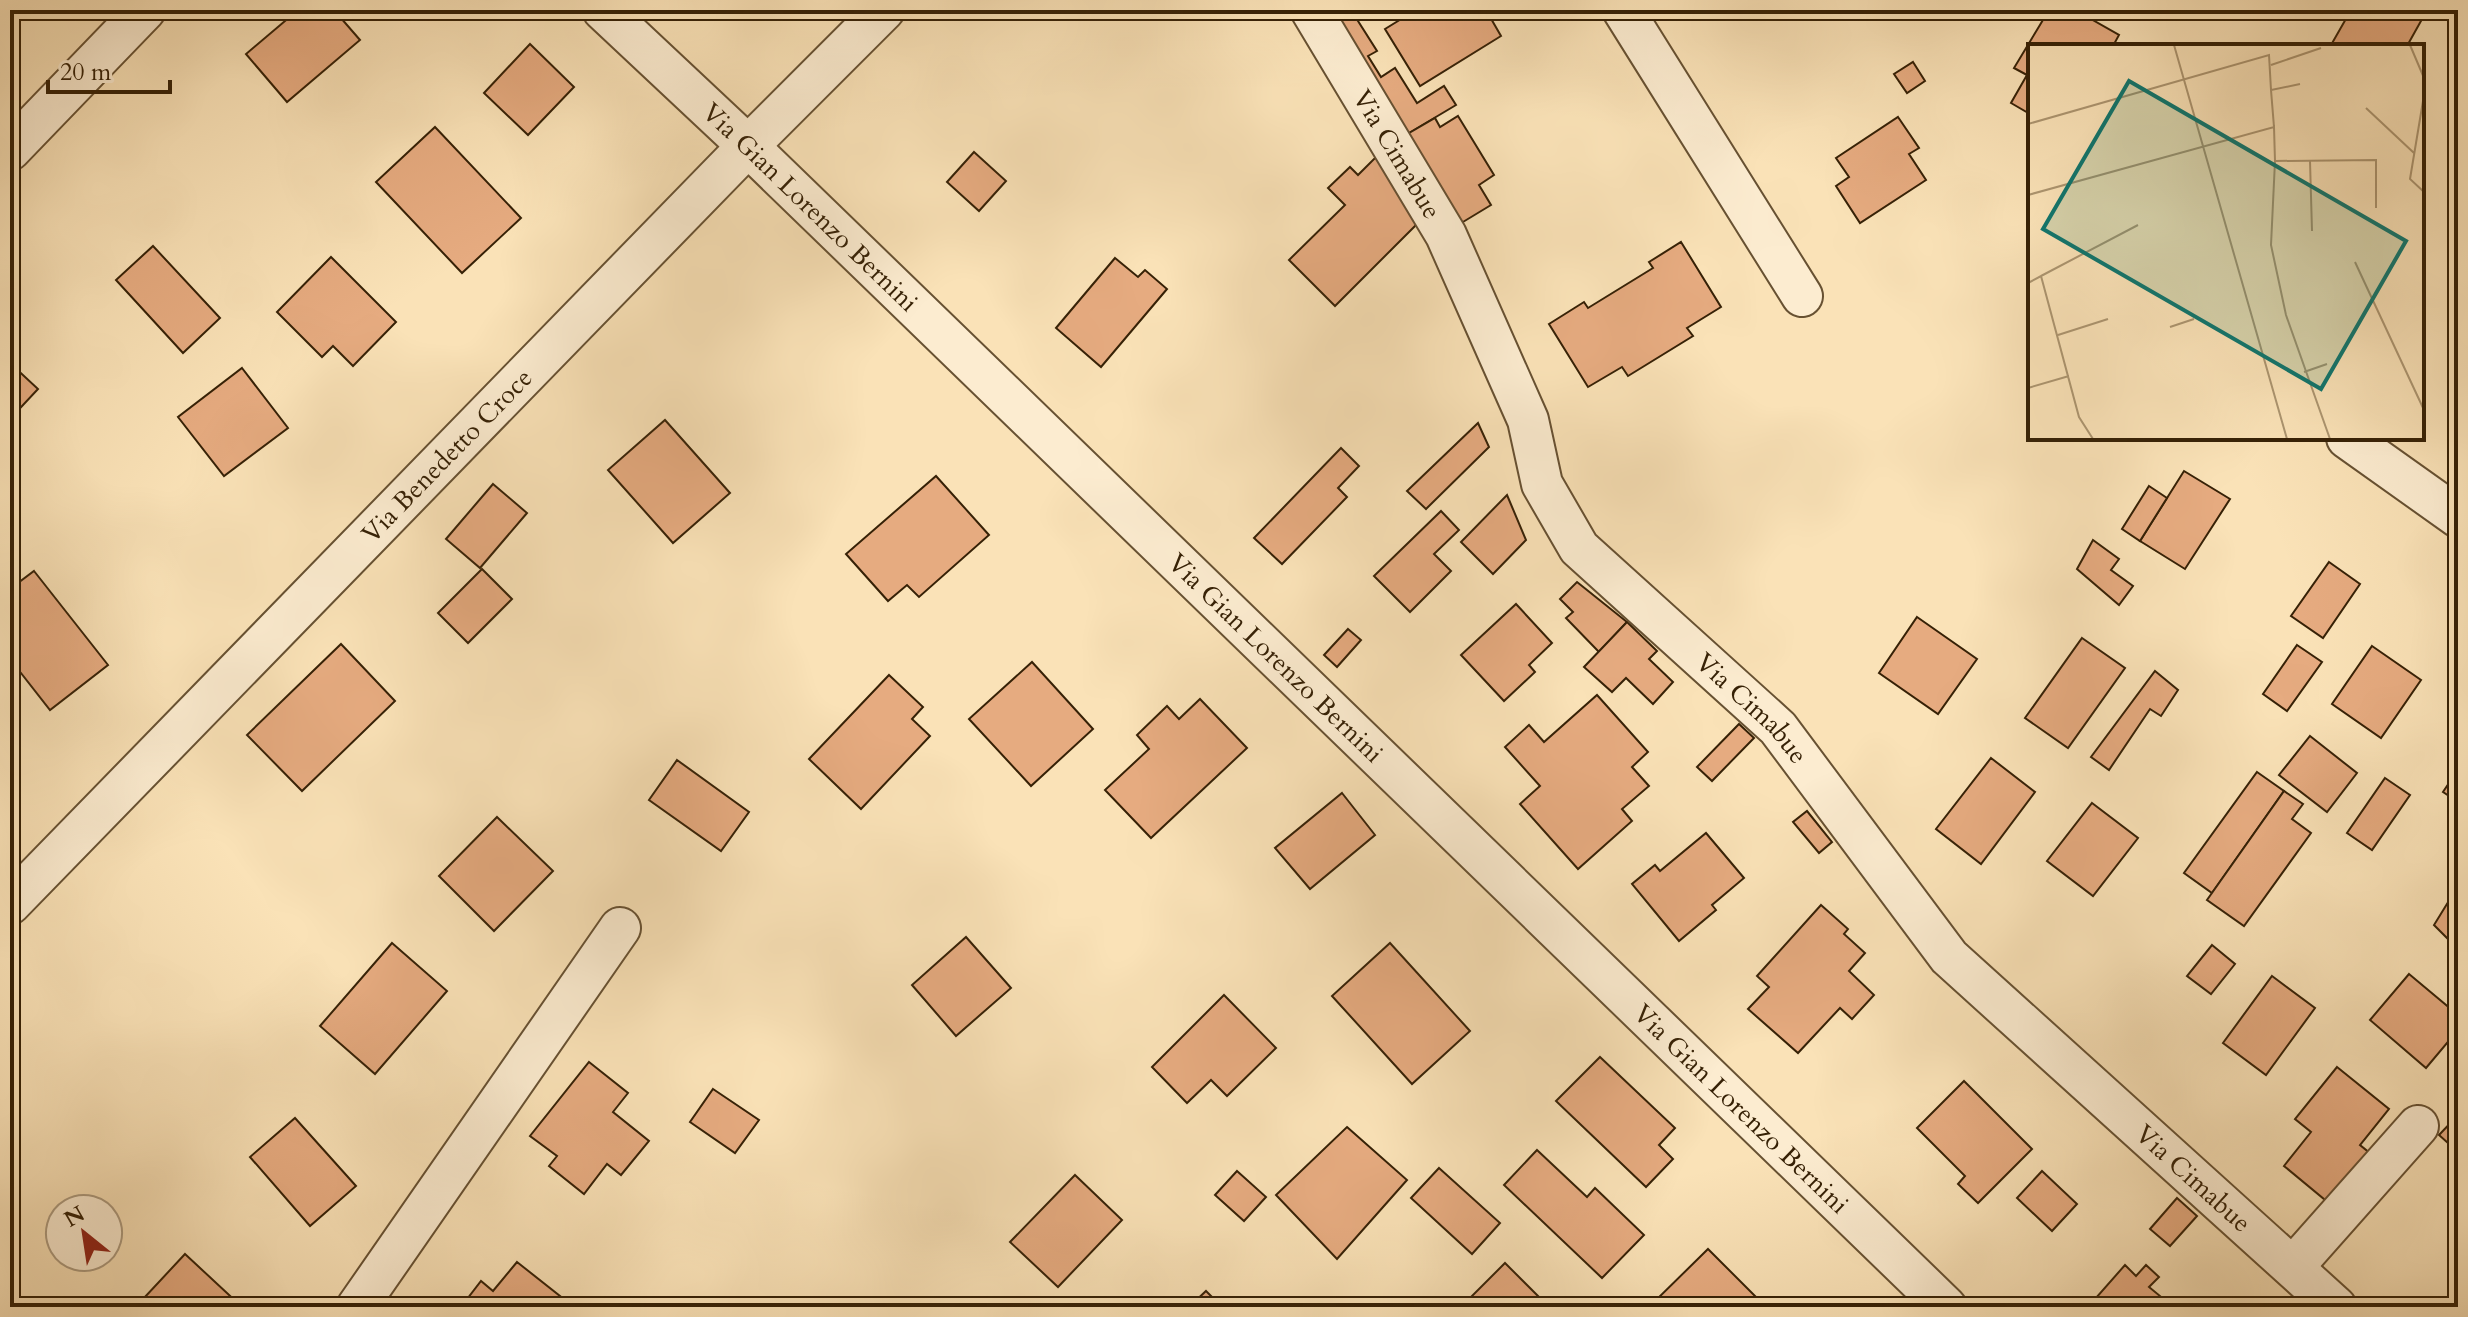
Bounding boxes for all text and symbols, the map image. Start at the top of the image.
scale bar [48,44,170,94]
inset map [2028,44,2424,440]
text: 20 m [60,56,112,89]
street label: Via Cimabue [1345,83,1449,226]
street label: Via Gian Lorenzo Bernini [695,95,926,320]
street label: Via Benedetto Croce [354,361,540,551]
street label: Via Gian Lorenzo Bernini [1160,545,1391,771]
street label: Via Cimabue [1688,645,1816,771]
street label: Via Gian Lorenzo Bernini [1626,996,1856,1222]
street label: Via Cimabue [2128,1117,2259,1240]
north arrow [44,1193,124,1273]
text: N [59,1199,90,1234]

